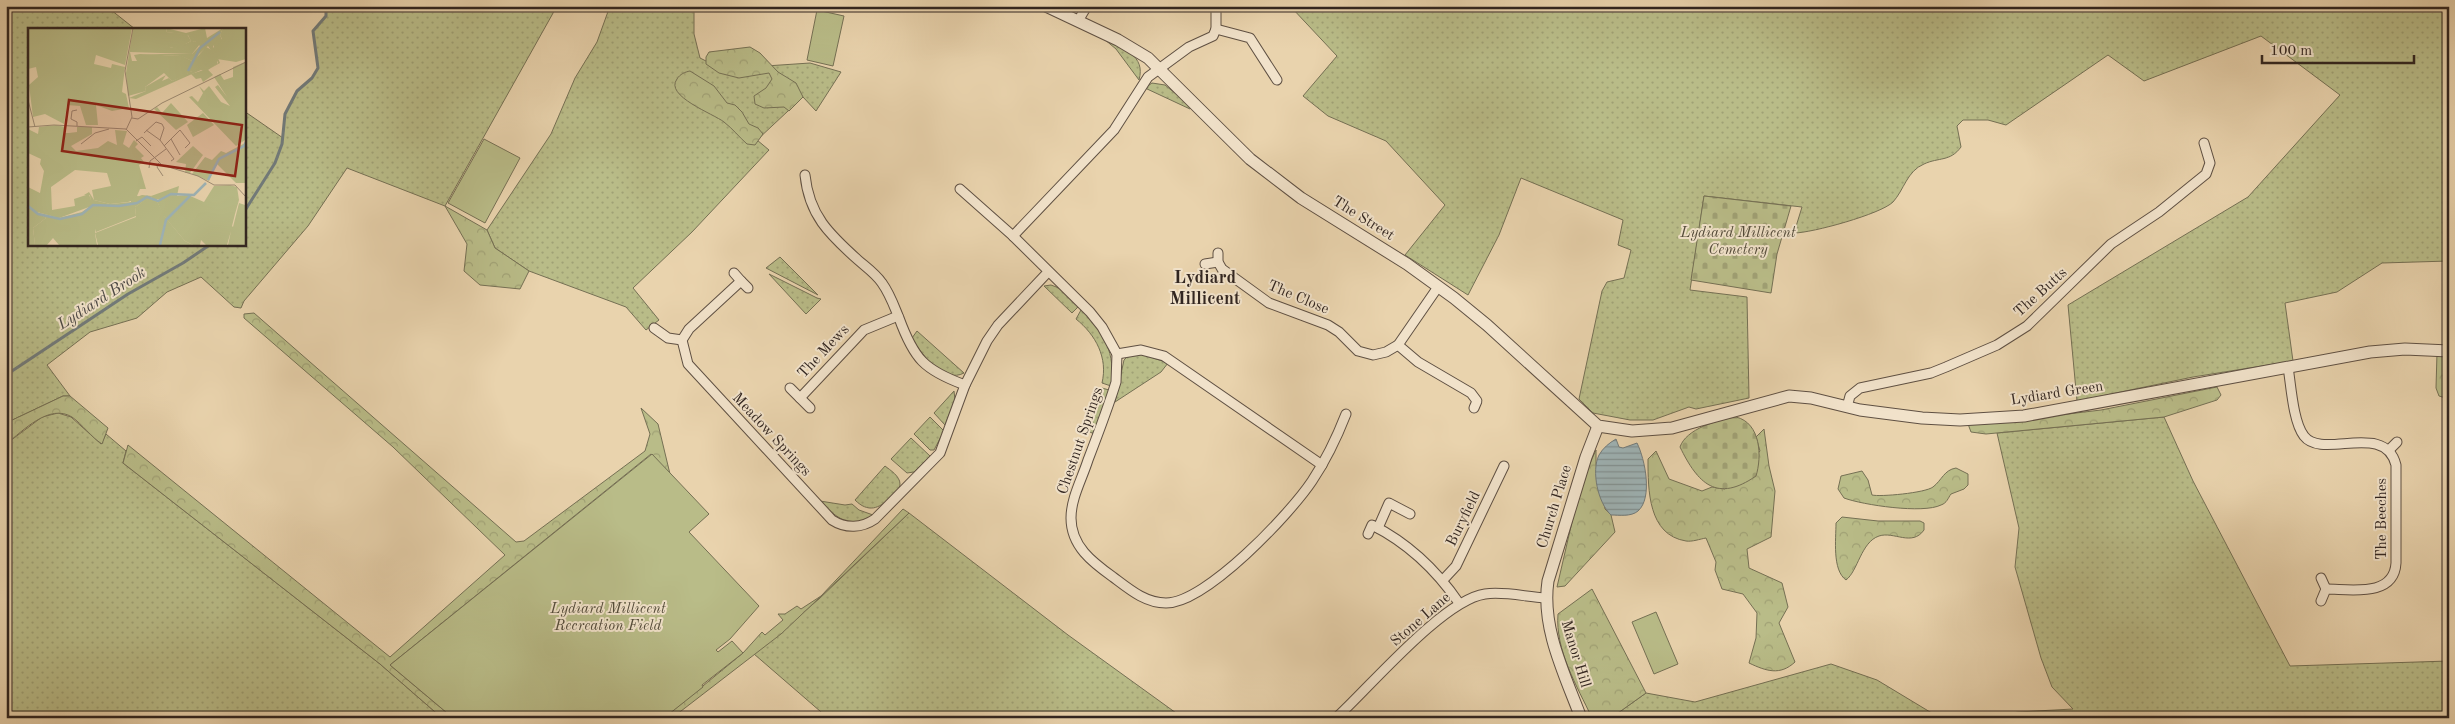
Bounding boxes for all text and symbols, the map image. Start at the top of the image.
inset map [28,28,245,245]
scale bar [2262,32,2415,64]
text: 100 m [2270,44,2312,59]
street label: The Street [1329,194,1397,244]
park label: Lydiard Millicent Cemetery [1679,226,1796,258]
water label: Lydiard Brook [54,264,149,334]
street label: The Butts [2012,266,2070,320]
district label: Lydiard Millicent [1169,269,1241,308]
street label: The Close [1265,278,1331,318]
street label: The Mews [795,322,853,382]
street label: Lydiard Green [2010,379,2104,409]
street label: Chestnut Springs [1056,385,1106,497]
street label: Meadow Springs [729,390,813,480]
street label: Church Place [1535,463,1575,550]
street label: The Beeches [2375,478,2390,560]
street label: Buryfield [1444,489,1484,549]
street label: Stone Lane [1388,590,1454,650]
park label: Lydiard Millicent Recreation Field [549,602,666,634]
street label: Manor Hill [1558,618,1592,690]

